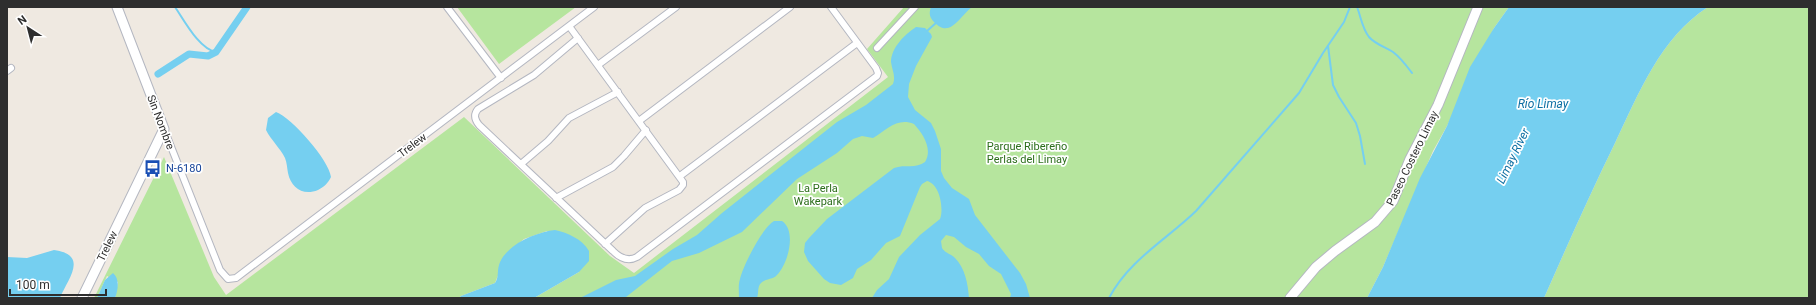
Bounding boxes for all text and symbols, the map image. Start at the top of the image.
north arrow [8,8,48,48]
text: N [15,13,30,28]
street label: Sin Nombre [144,93,177,151]
water label: Río Limay [1518,97,1569,111]
street label: Paseo Costero Limay [1384,108,1441,208]
water label: Limay River [1494,125,1533,186]
street label: Trelew [395,130,430,160]
park label: Parque Ribereño Perlas del Limay [987,140,1068,166]
bus stop icon: N-6180 [143,158,163,178]
place label: N-6180 [166,162,202,175]
park label: La Perla Wakepark [794,182,843,208]
street label: Trelew [95,228,121,264]
scale bar [10,271,106,297]
text: 100 m [16,278,50,292]

